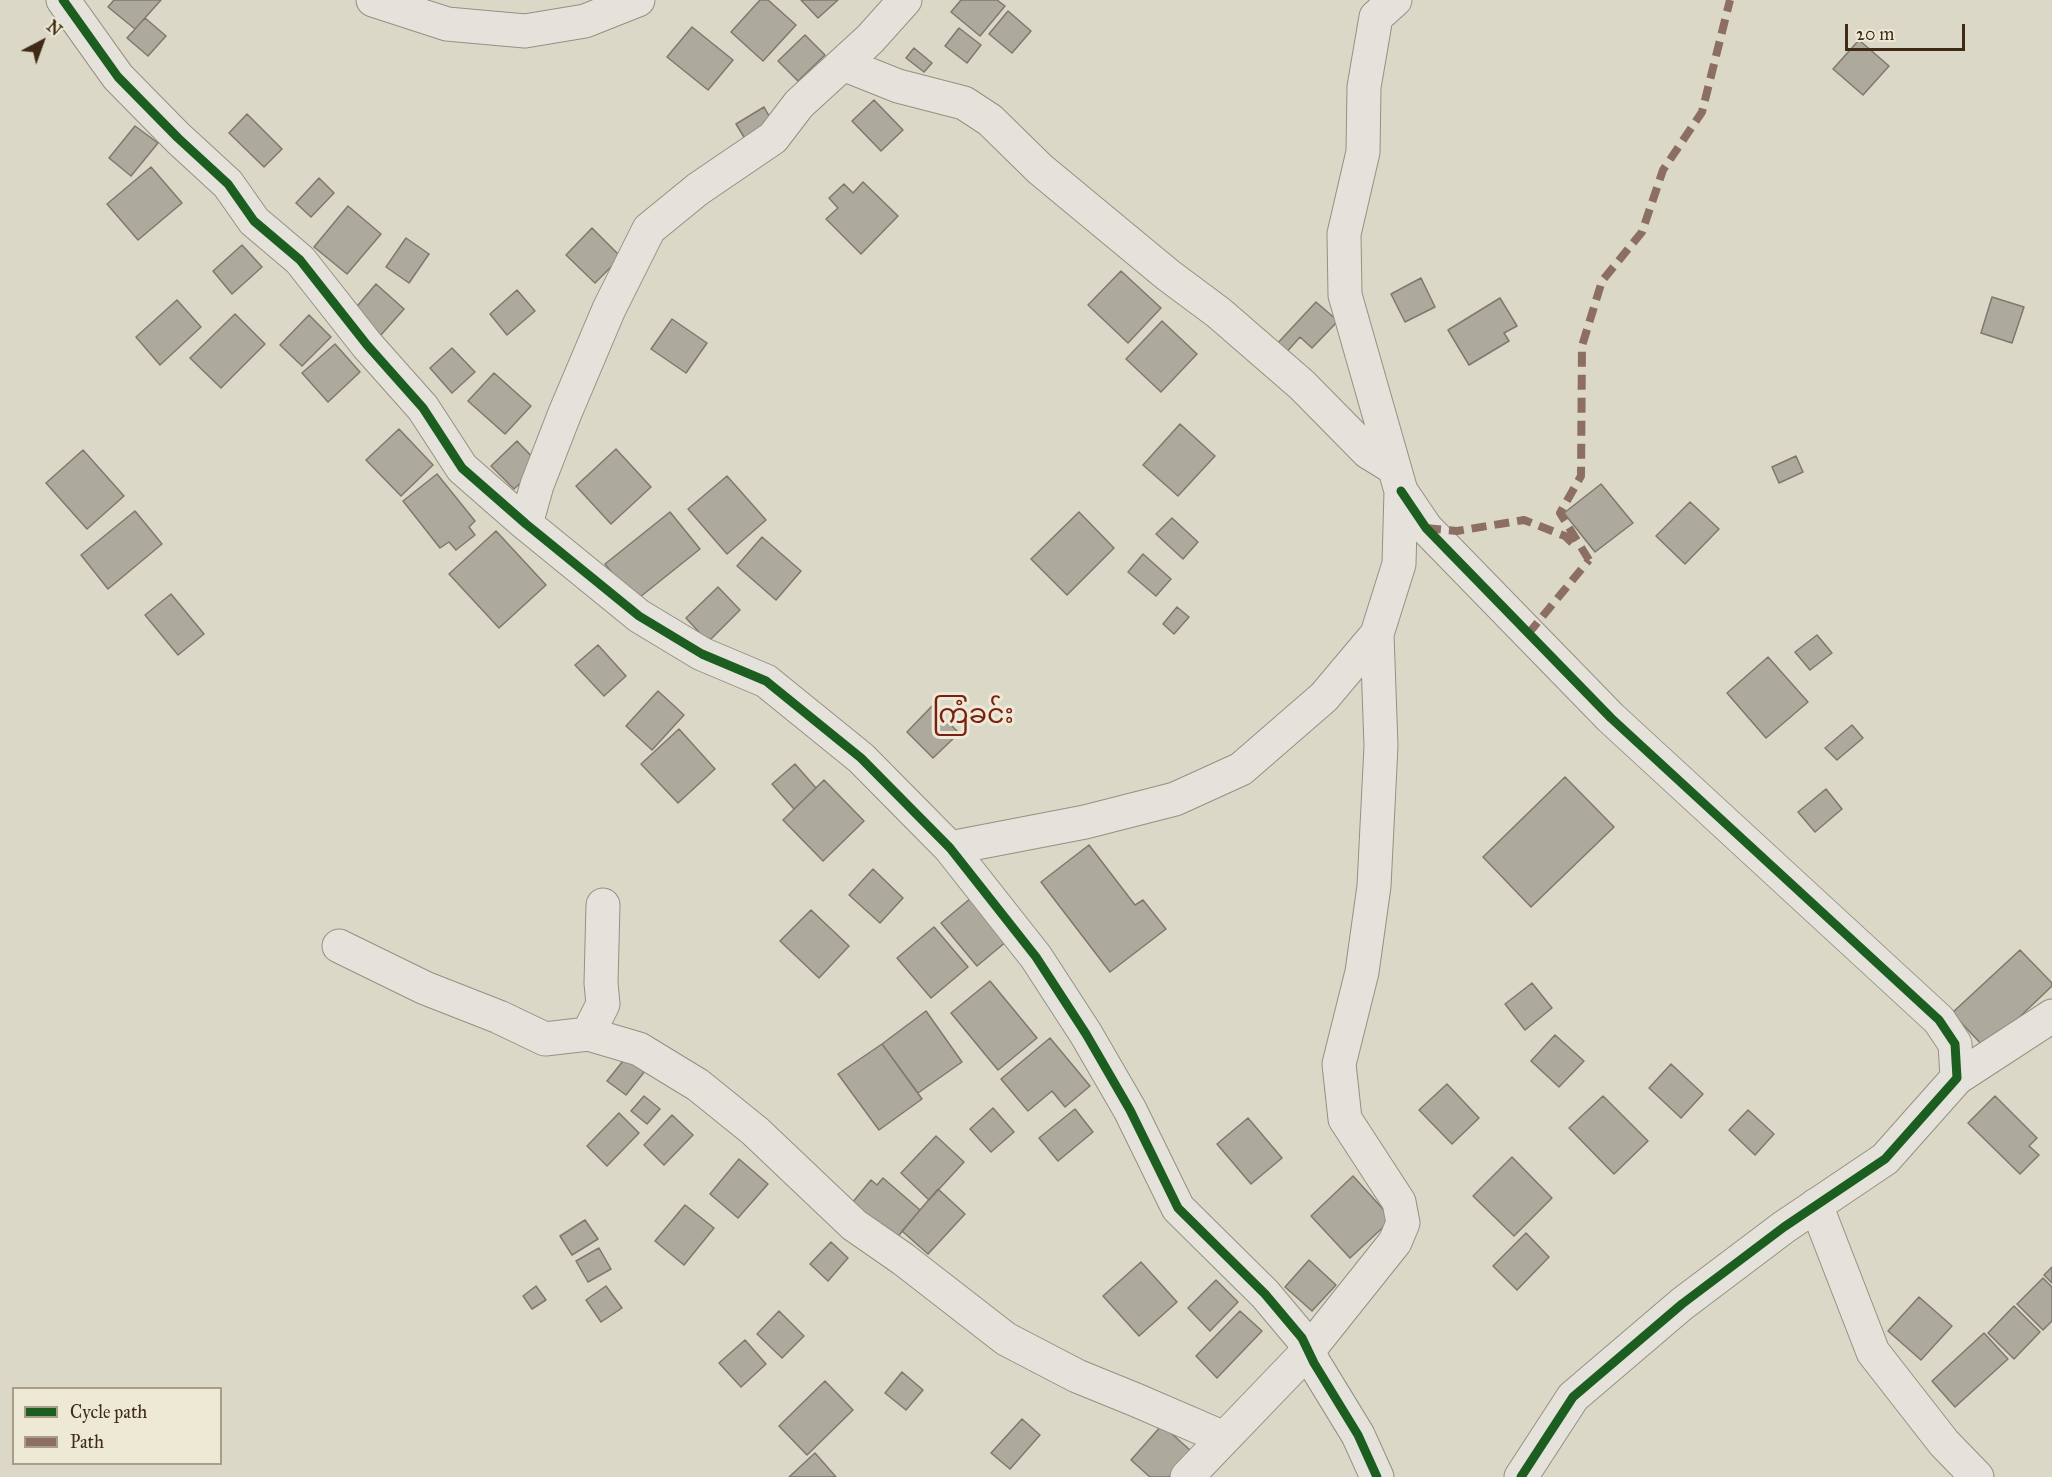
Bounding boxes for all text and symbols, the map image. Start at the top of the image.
north arrow [12,12,72,72]
scale bar [1848,12,1968,50]
text: N [43,16,65,40]
text: 20 m [1856,23,1894,45]
district label: ကြံခင်း [932,700,1014,732]
legend [12,1387,222,1465]
text: Cycle path [70,1401,147,1423]
text: Path [70,1431,104,1453]

